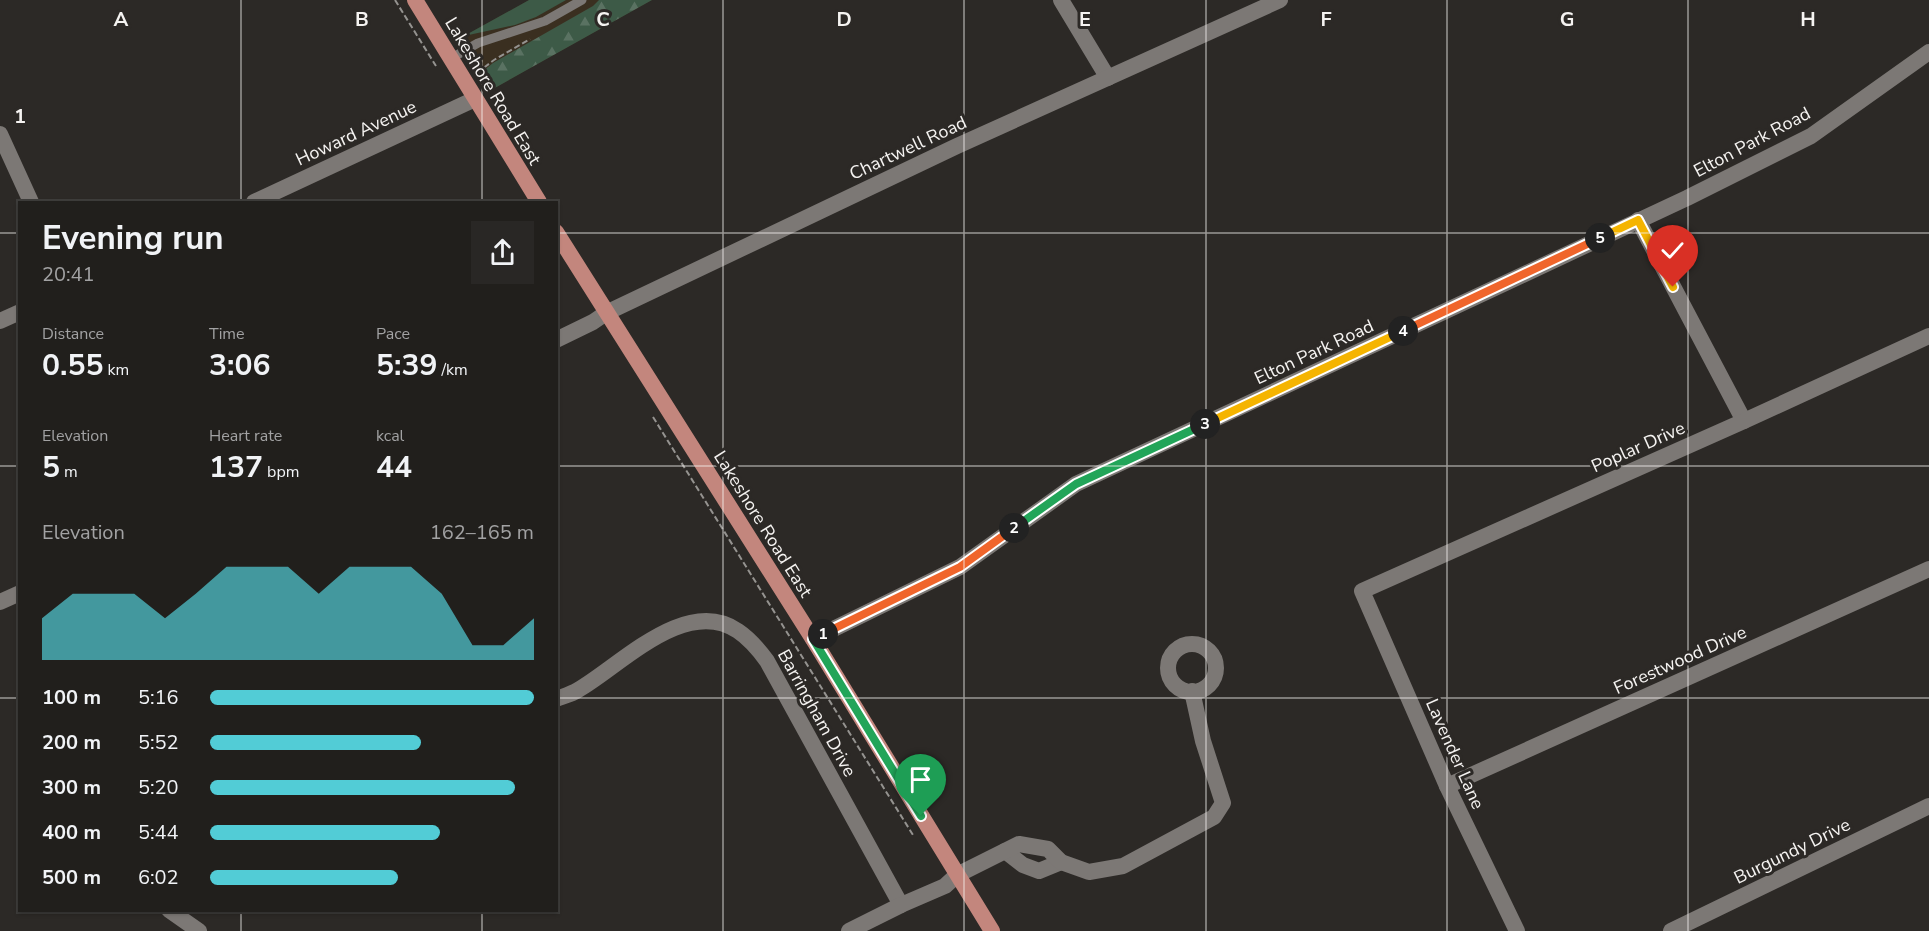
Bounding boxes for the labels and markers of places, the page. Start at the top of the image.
pin: 5 [1585,223,1615,253]
pin [1647,225,1698,287]
pin: 4 [1388,316,1418,346]
pin: 3 [1190,409,1220,439]
pin: 2 [999,513,1029,543]
pin: 1 [808,619,838,649]
pin [895,754,946,816]

